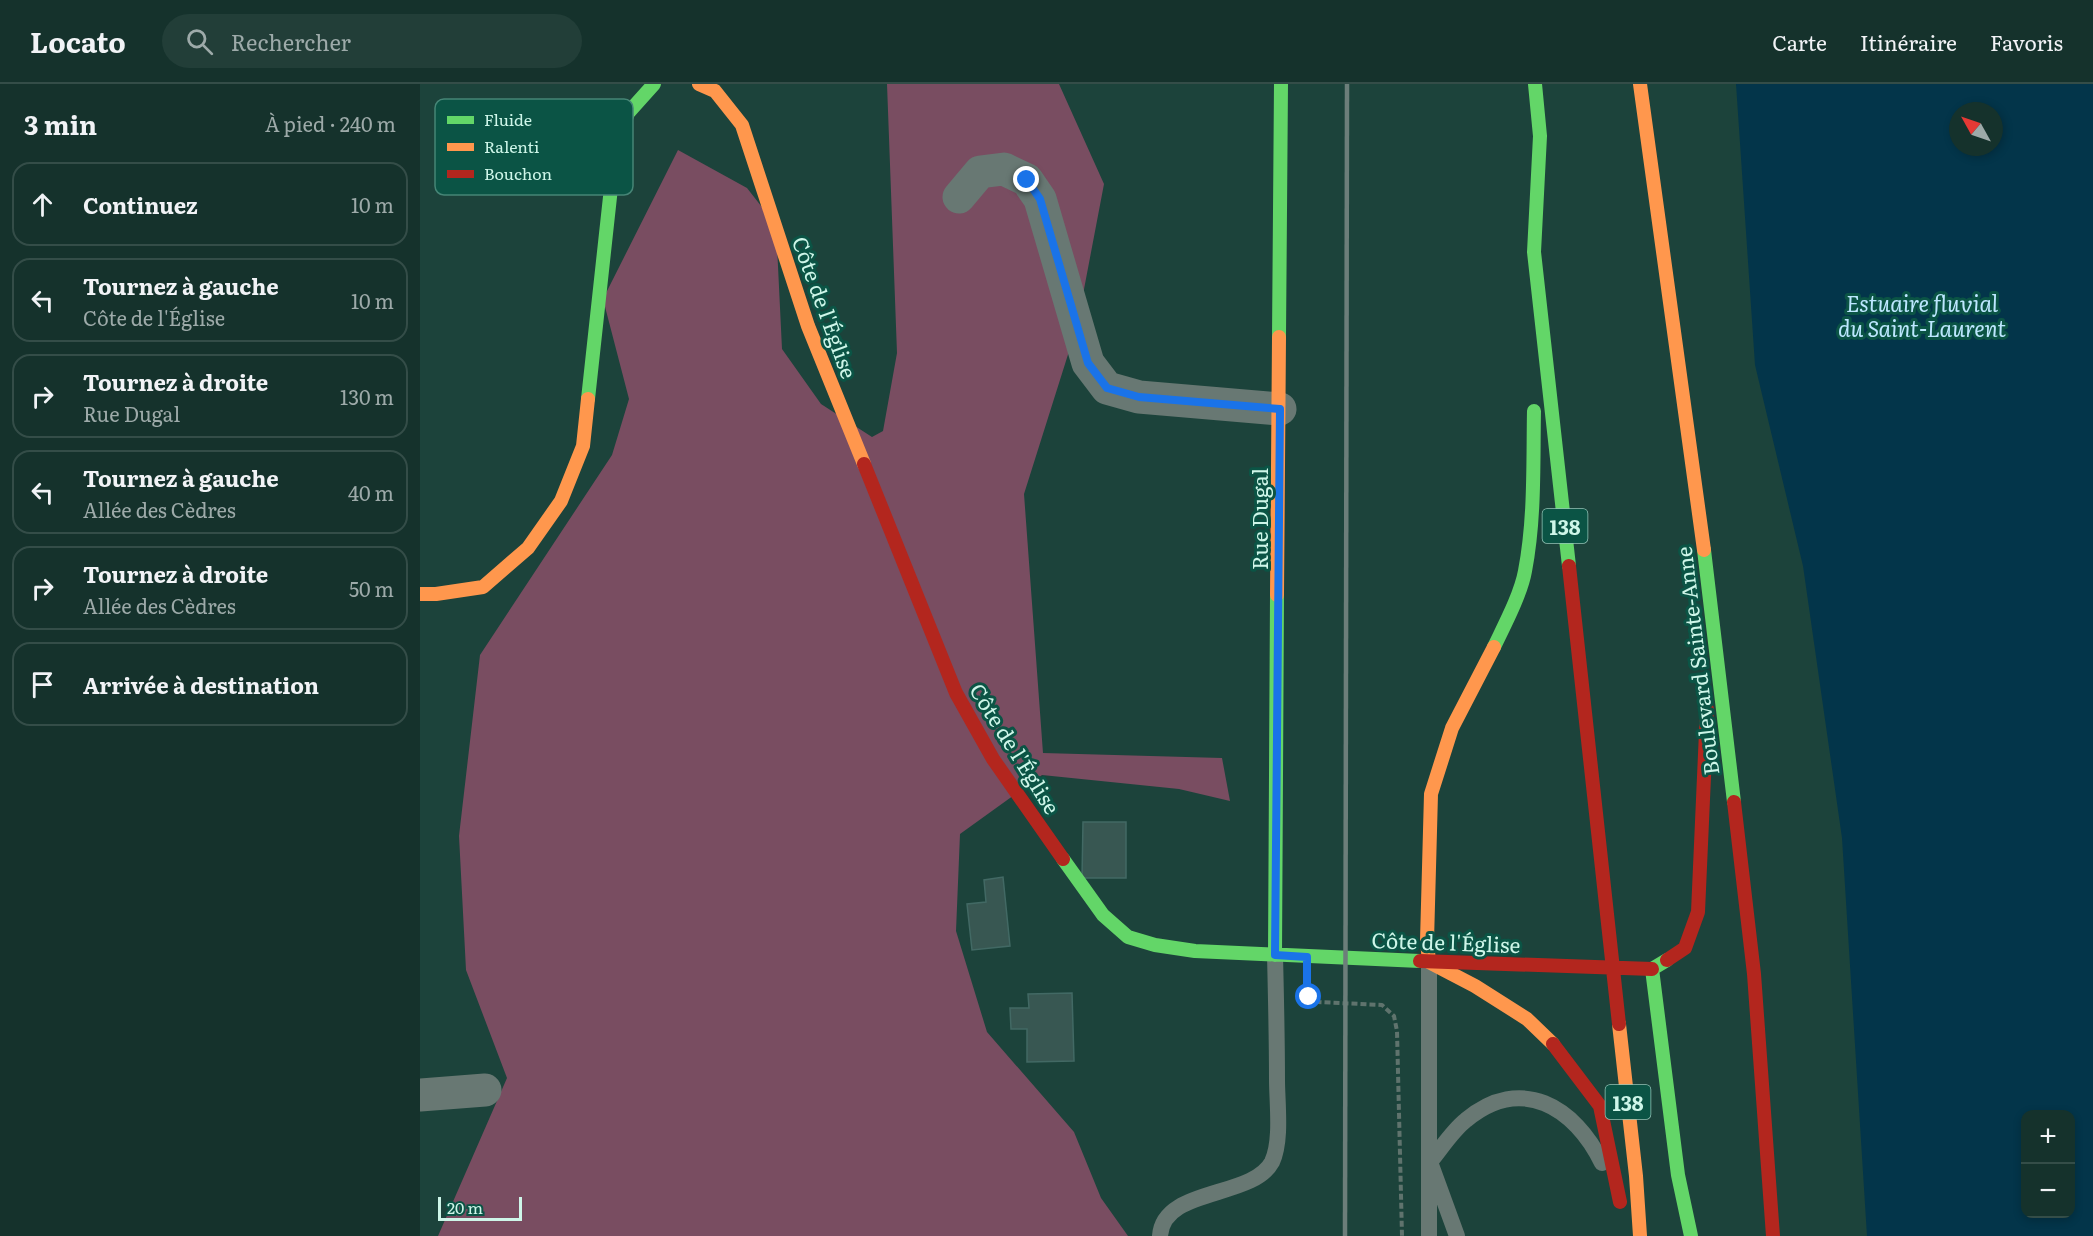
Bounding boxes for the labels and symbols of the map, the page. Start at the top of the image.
legend [435,99,633,195]
north arrow [1949,102,2003,156]
text: Fluide [484,107,532,131]
text: Ralenti [484,134,539,158]
text: Bouchon [484,161,553,185]
route end [1013,166,1039,192]
street label: Côte de l'Église [786,232,866,382]
water label: Estuaire fluvial du Saint-Laurent [1838,286,2006,344]
street label: Rue Dugal [1243,468,1274,570]
road number: 138 [1542,509,1588,543]
street label: Boulevard Sainte-Anne [1667,545,1725,777]
street label: Côte de l'Église [963,677,1069,820]
street label: Côte de l'Église [1371,923,1521,959]
route start [1295,983,1321,1009]
road number: 138 [1606,1085,1650,1119]
scale bar [438,1194,522,1222]

